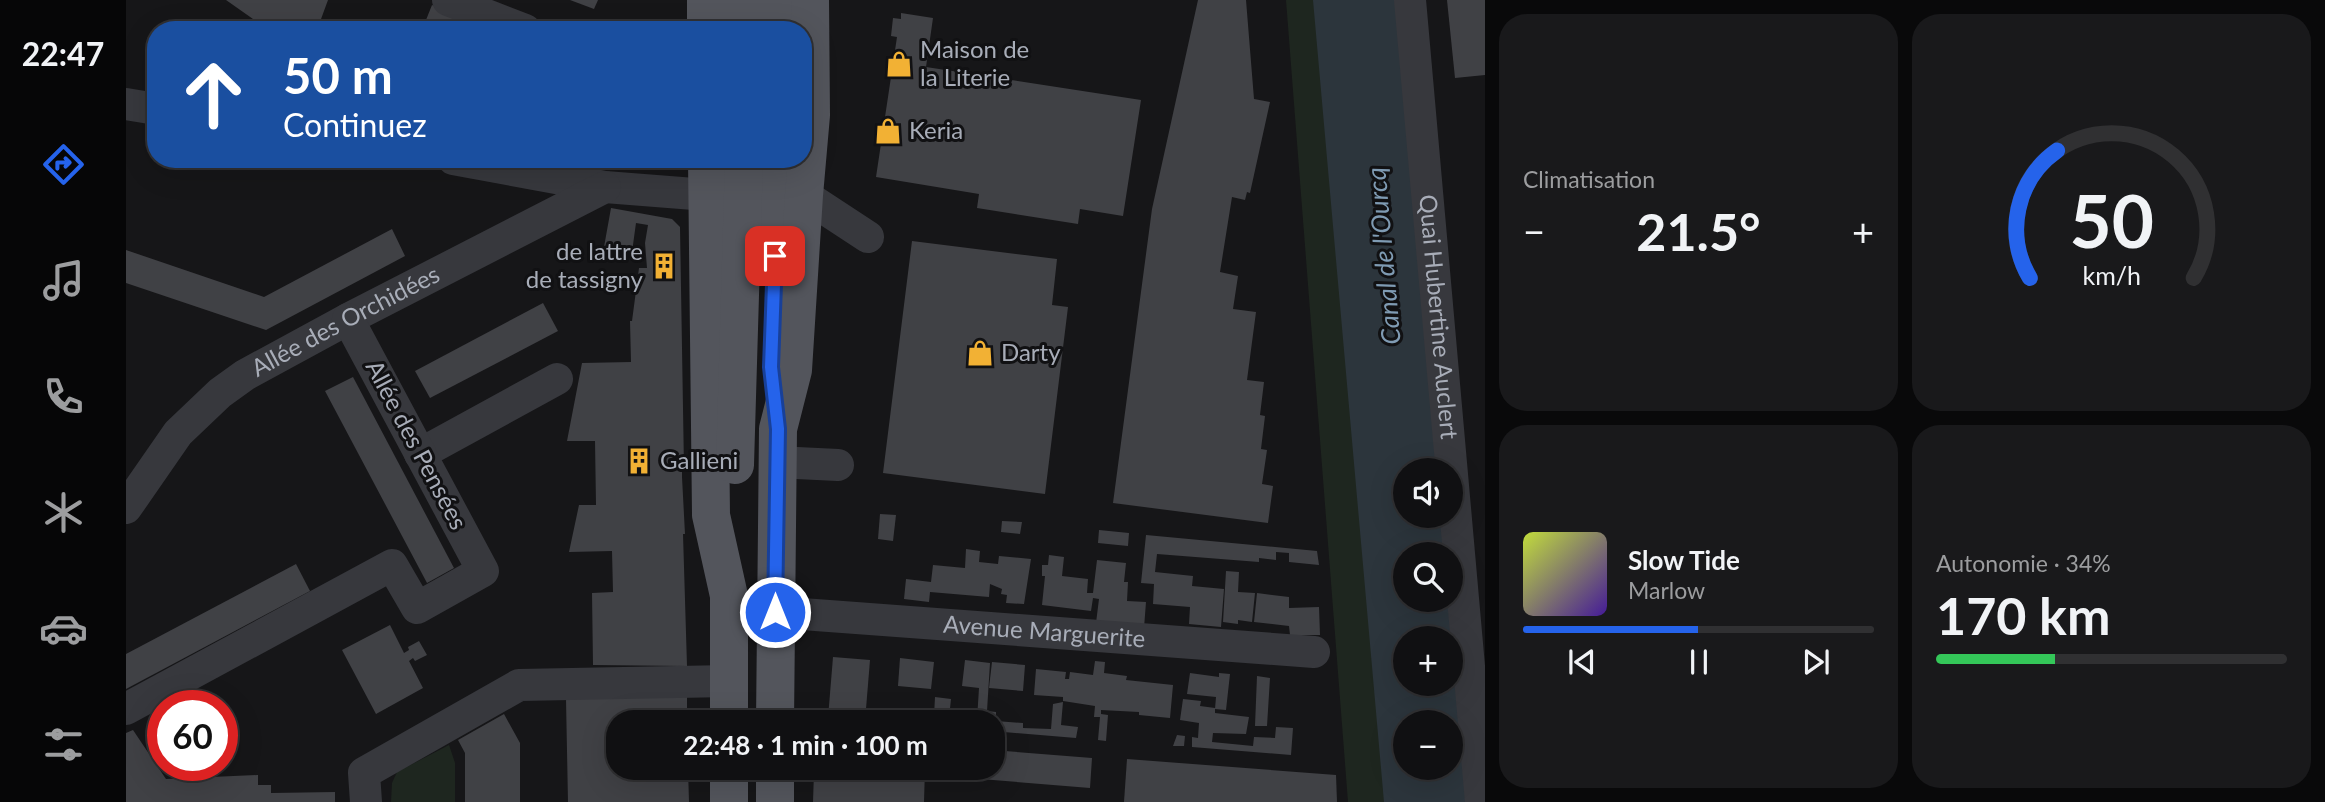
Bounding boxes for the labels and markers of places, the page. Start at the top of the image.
place label: Maison de la Literie [920,34,1029,91]
shop icon: Maison de la Literie [884,49,914,79]
place label: Keria [909,115,963,144]
shop icon: Keria [873,116,903,146]
pin [745,226,805,286]
place label: de lattre de tassigny [526,236,644,293]
building icon: de lattre de tassigny [649,251,679,281]
place label: Darty [1001,337,1061,366]
shop icon: Darty [965,338,995,368]
place label: Gallieni [660,445,738,474]
building icon: Gallieni [624,446,654,476]

